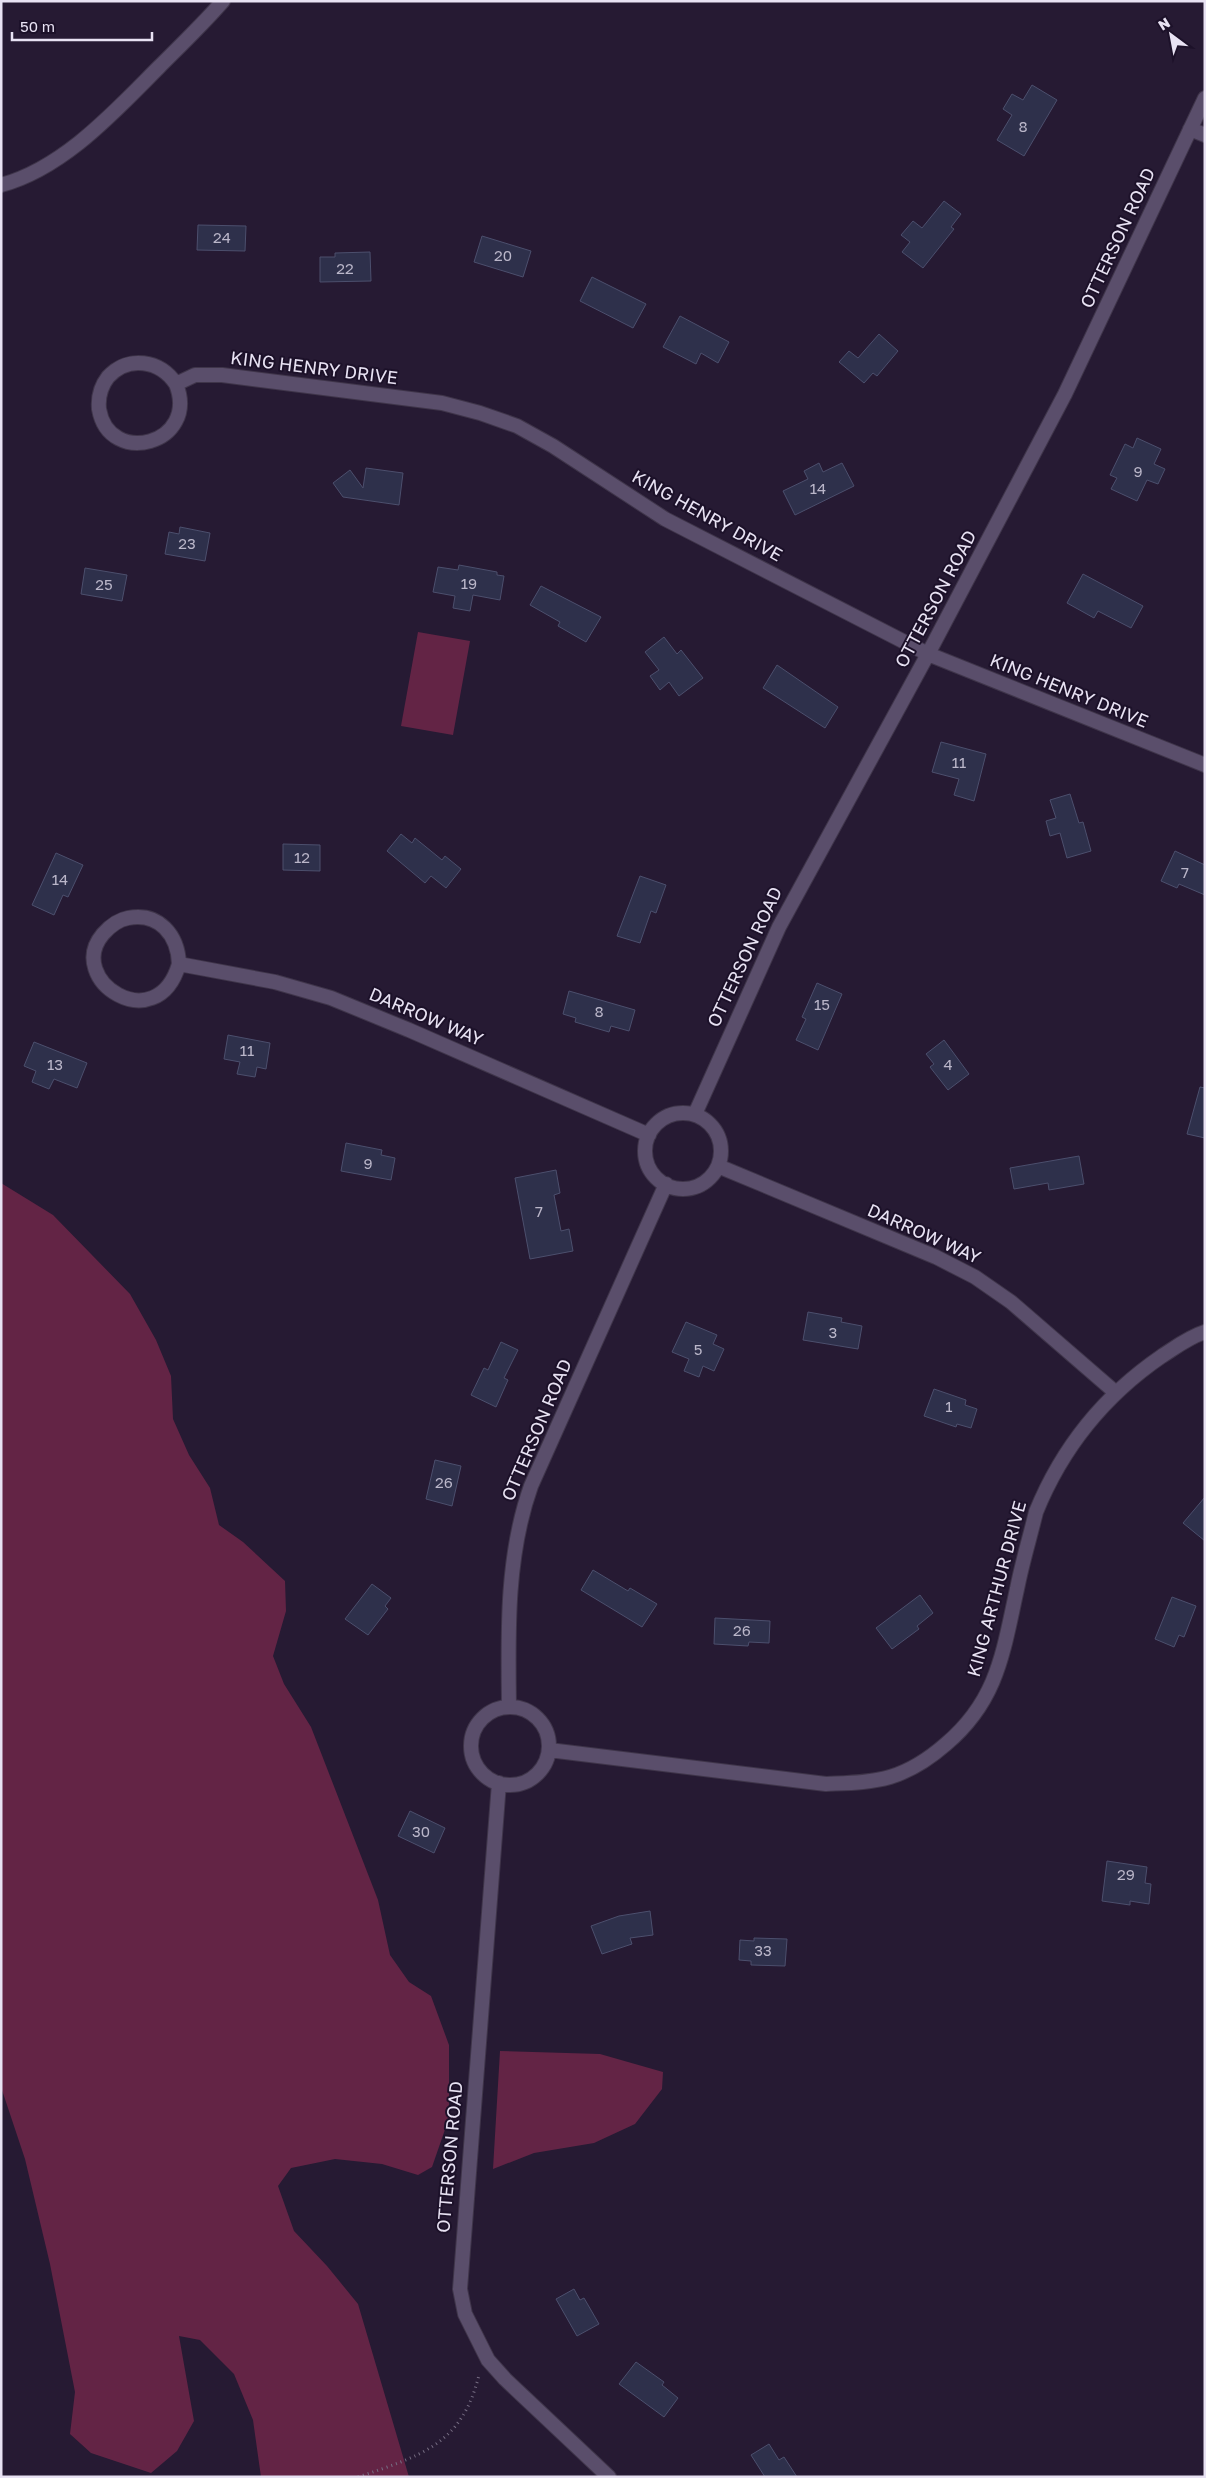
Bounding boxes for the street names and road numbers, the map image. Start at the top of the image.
street label: OTTERSON ROAD [1075,164,1159,311]
street label: KING HENRY DRIVE [229,346,399,388]
street label: KING HENRY DRIVE [628,465,787,566]
street label: OTTERSON ROAD [890,526,981,671]
street label: KING HENRY DRIVE [987,648,1152,732]
street label: OTTERSON ROAD [702,883,786,1030]
street label: DARROW WAY [366,982,487,1050]
street label: DARROW WAY [864,1198,985,1268]
street label: OTTERSON ROAD [496,1355,576,1504]
street label: KING ARTHUR DRIVE [962,1498,1030,1679]
street label: OTTERSON ROAD [431,2080,467,2234]

